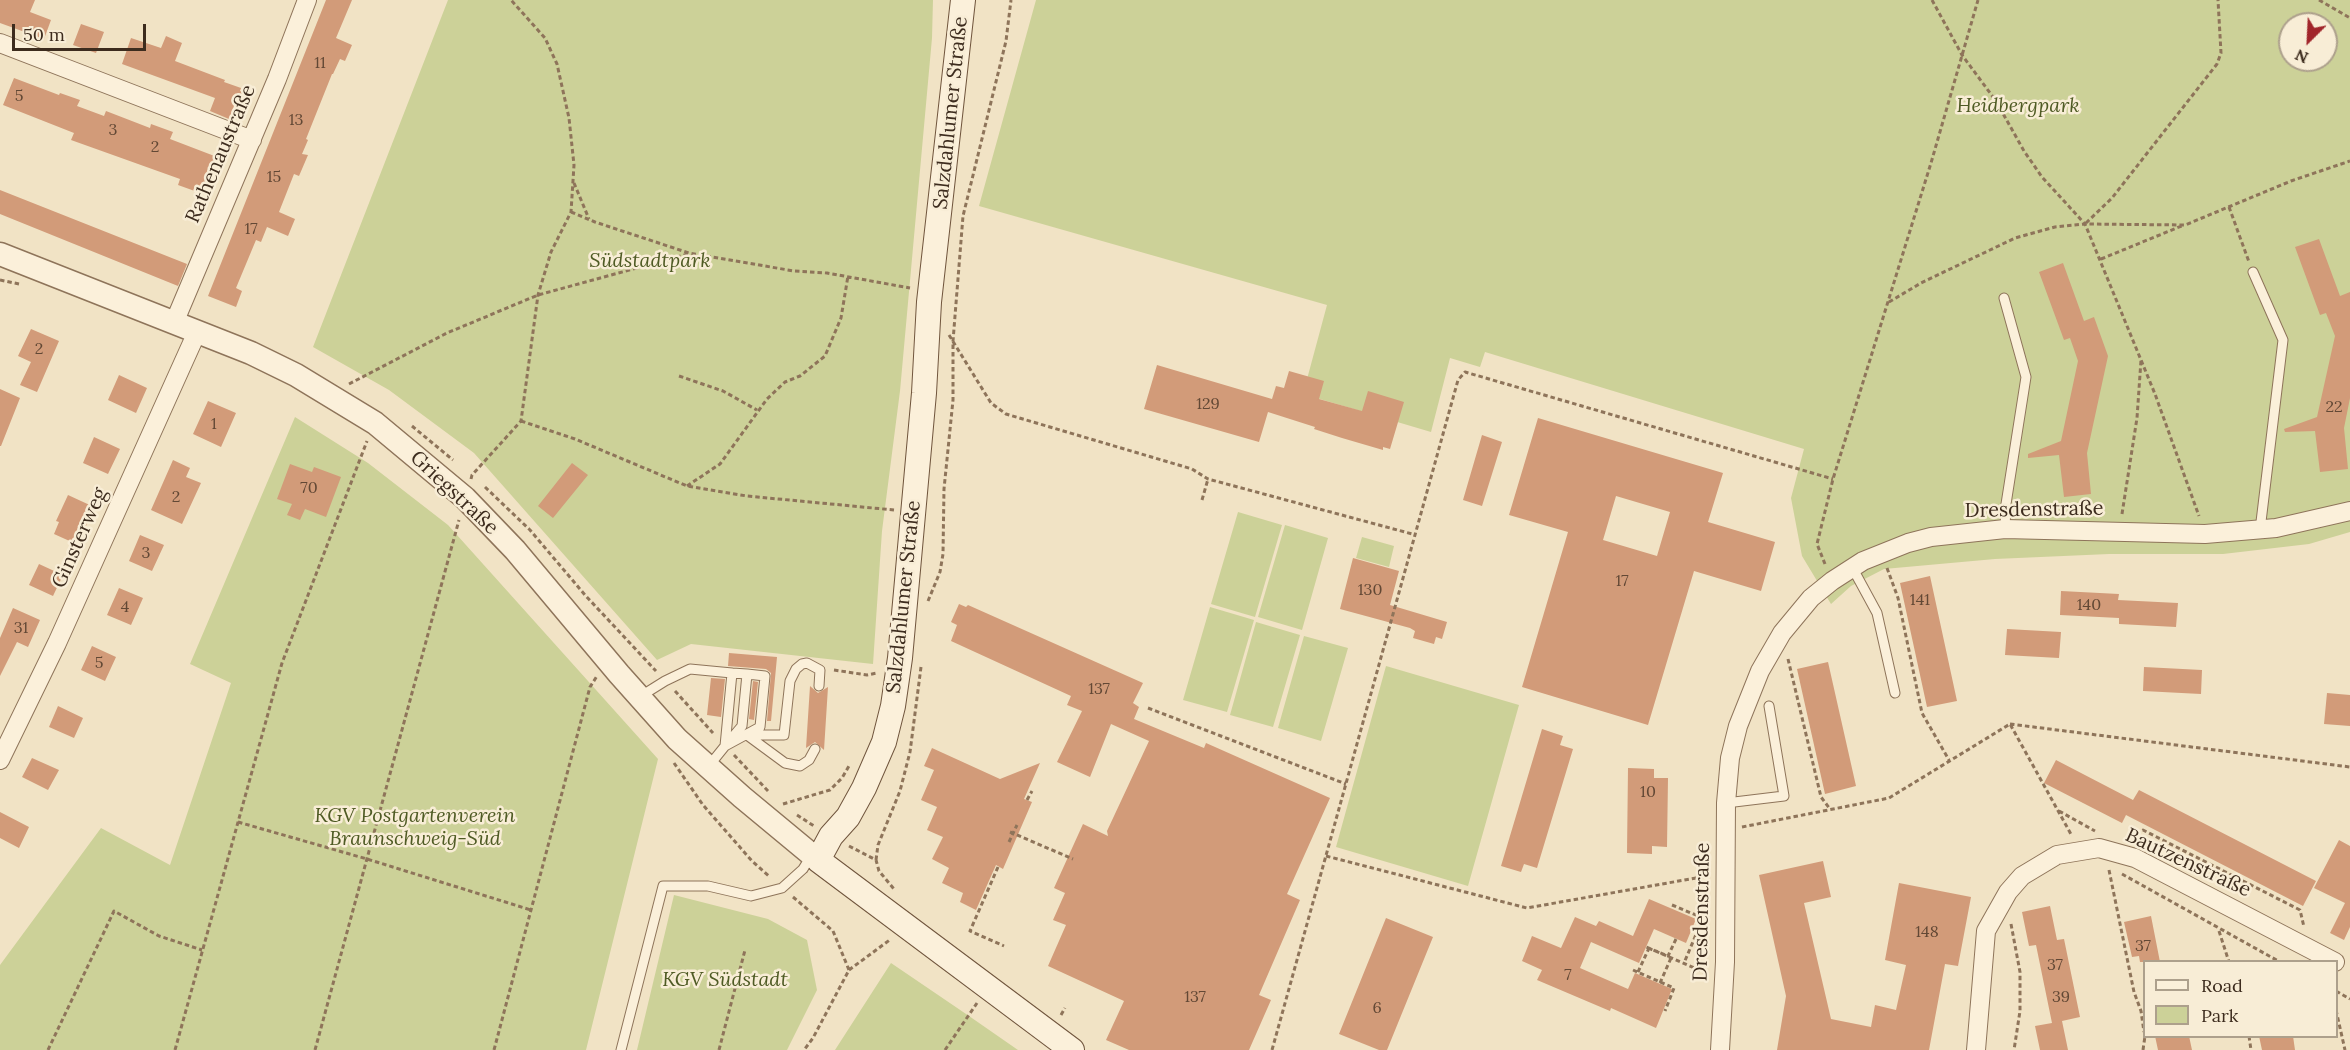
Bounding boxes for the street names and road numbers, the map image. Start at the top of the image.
street label: Salzdahlumer Straße [929,15,973,211]
street label: Rathenaustraße [181,81,261,227]
street label: Griegstraße [405,446,503,540]
street label: Ginsterweg [47,484,113,592]
street label: Dresdenstraße [1964,497,2104,523]
street label: Salzdahlumer Straße [882,499,926,695]
street label: Bautzenstraße [2121,823,2255,903]
street label: Dresdenstraße [1689,842,1715,982]

